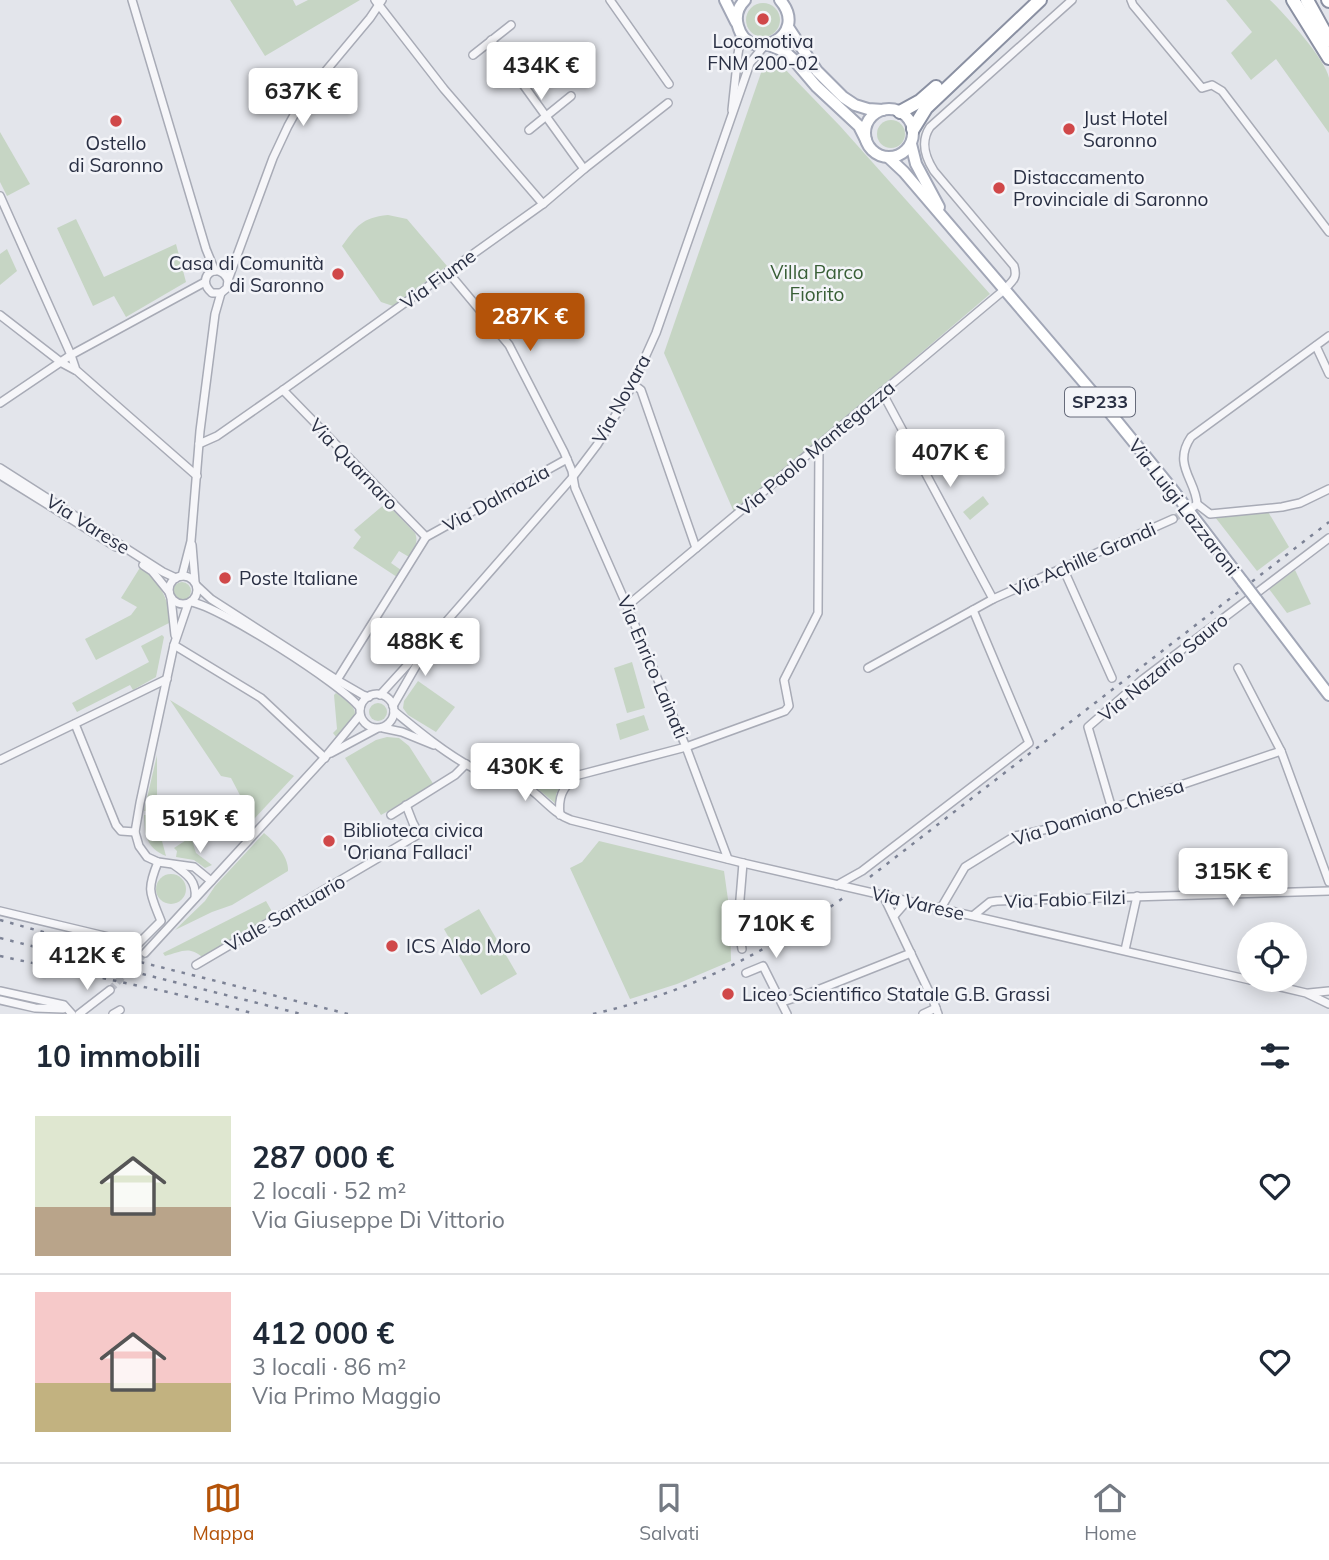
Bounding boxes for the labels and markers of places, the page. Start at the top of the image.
marker: Locomotiva FNM 200-02 [755,11,771,27]
place label: Locomotiva FNM 200-02 [707,29,819,75]
pin: 434K € [484,42,598,102]
pin: 637K € [246,68,360,128]
place label: Just Hotel Saronno [1083,106,1168,152]
marker: Ostello di Saronno [108,113,124,129]
marker: Just Hotel Saronno [1061,121,1077,137]
place label: Ostello di Saronno [69,131,163,177]
place label: Distaccamento Provinciale di Saronno [1013,165,1208,211]
marker: Distaccamento Provinciale di Saronno [991,180,1007,196]
place label: Casa di Comunità di Saronno [169,251,324,297]
marker: Casa di Comunità di Saronno [330,266,346,282]
pin: 287K € [473,294,587,353]
pin: 407K € [893,430,1007,489]
place label: Poste Italiane [239,566,358,590]
marker: Poste Italiane [217,570,233,586]
pin: 488K € [368,618,482,678]
pin: 430K € [468,744,582,803]
pin: 519K € [143,796,257,855]
place label: Biblioteca civica 'Oriana Fallaci' [343,818,483,864]
marker: Biblioteca civica 'Oriana Fallaci' [321,833,337,849]
pin: 315K € [1176,848,1290,908]
pin: 710K € [719,900,833,960]
pin: 412K € [30,932,144,992]
place label: ICS Aldo Moro [406,934,531,958]
marker: ICS Aldo Moro [384,938,400,954]
place label: Liceo Scientifico Statale G.B. Grassi [742,982,1050,1006]
marker: Liceo Scientifico Statale G.B. Grassi [720,986,736,1002]

